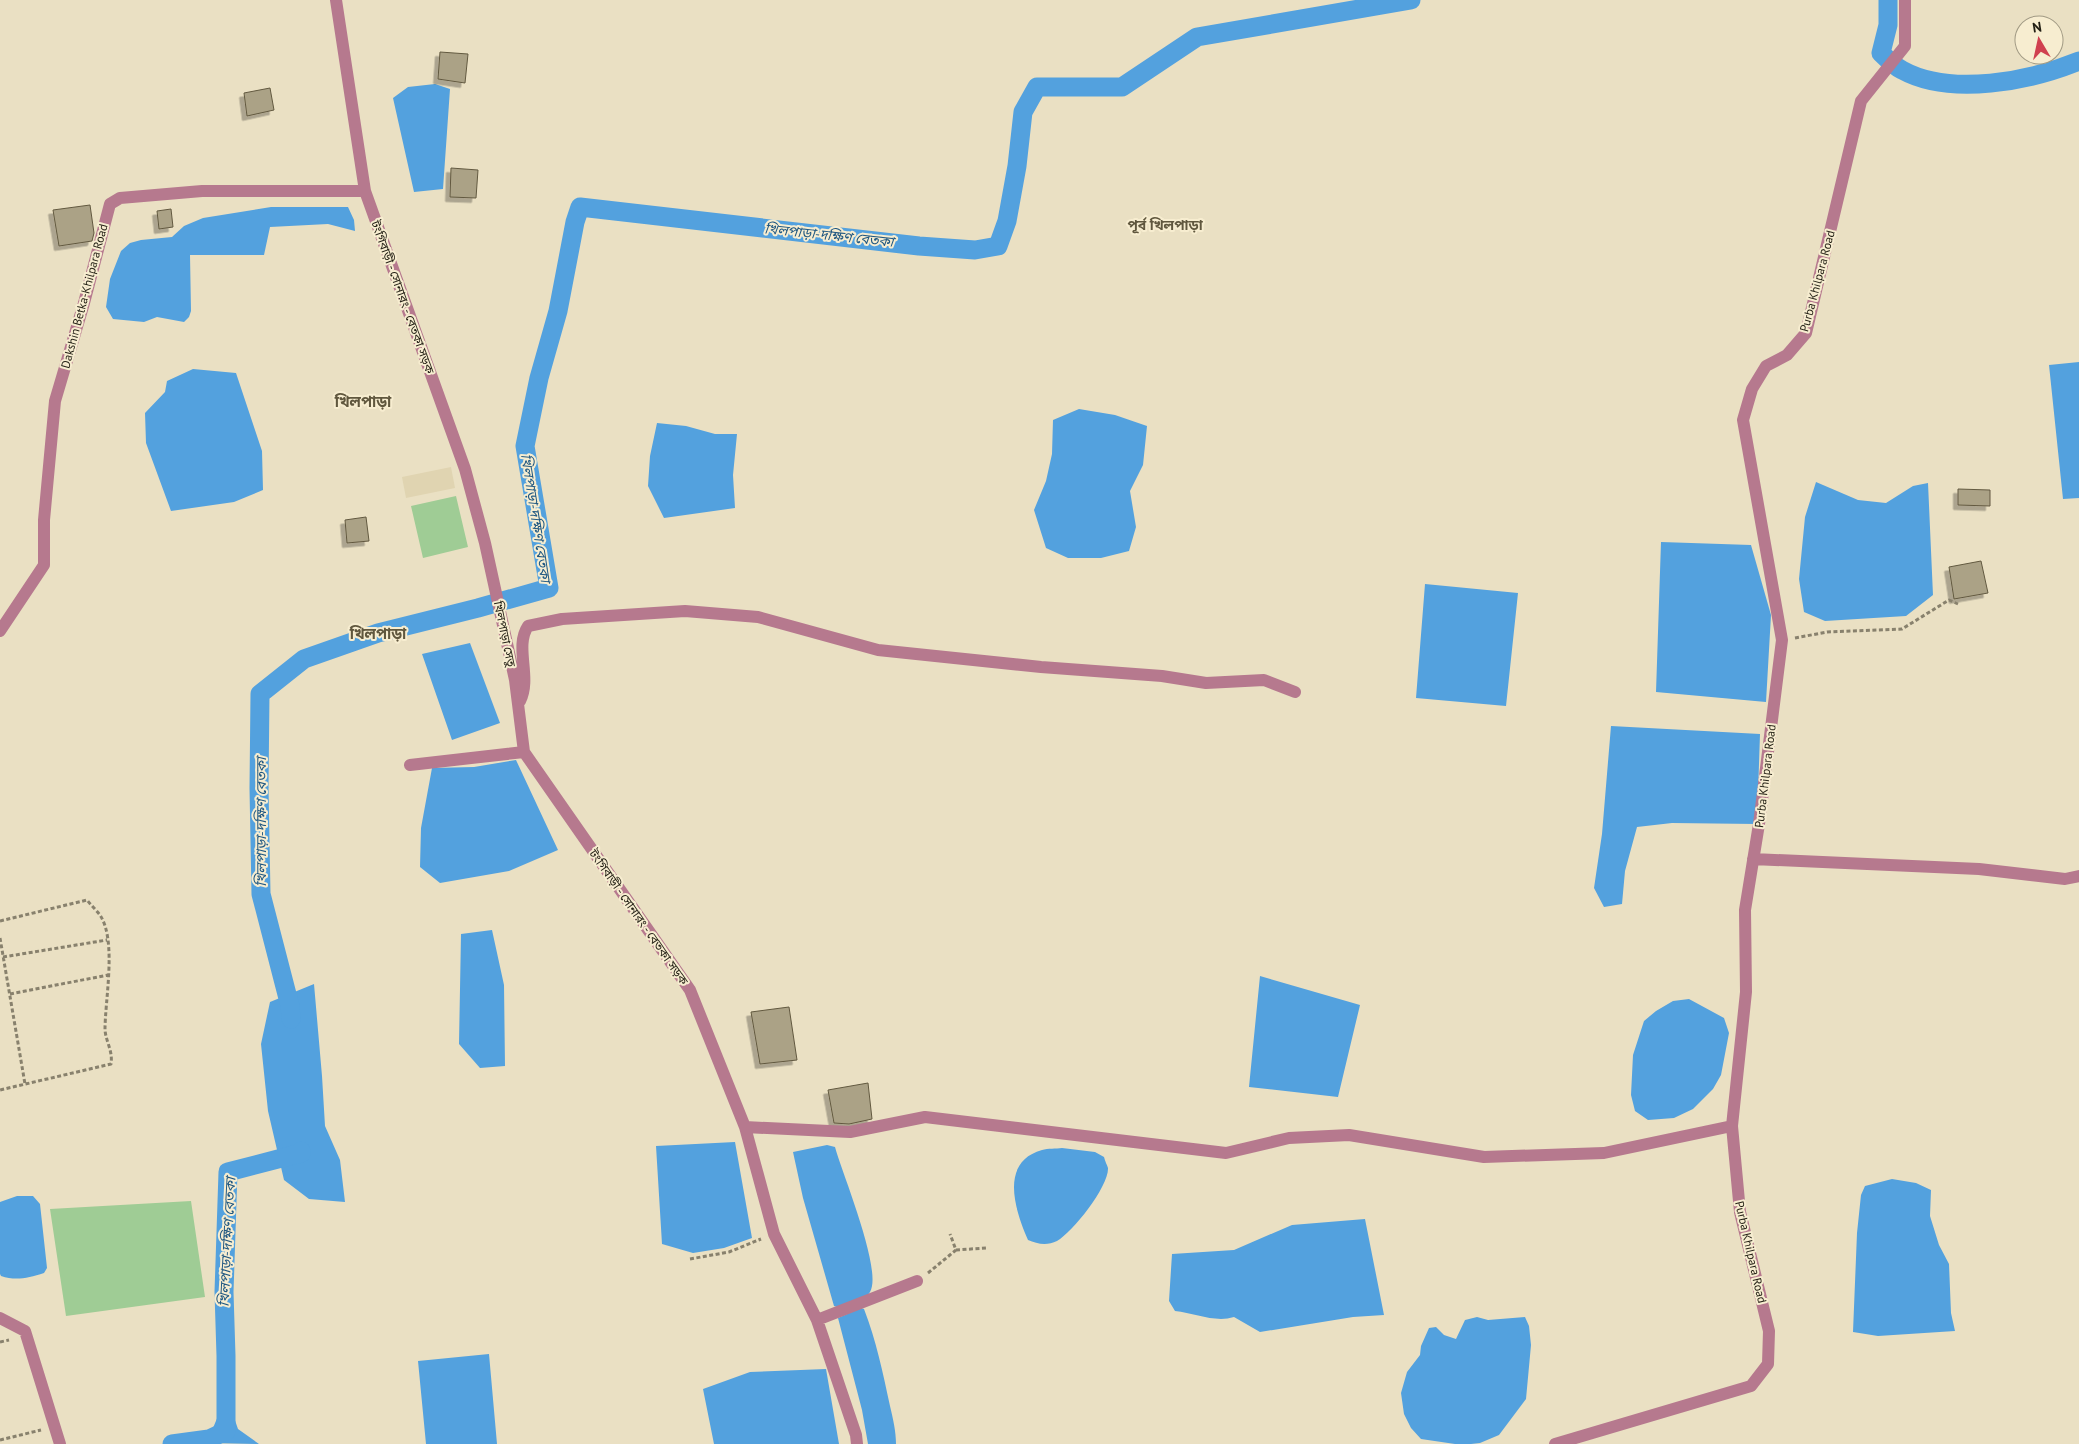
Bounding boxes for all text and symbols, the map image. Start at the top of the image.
north arrow [2014,15,2064,65]
text: N [2031,18,2043,37]
district label: পূর্ব খিলপাড়া [1127,216,1204,234]
street label: টংগিবাড়ী - সোনারং - বেতকা সড়ক [368,217,438,376]
water label: খিলপাড়া-দক্ষিণ বেতকা [764,219,898,251]
street label: Dakshin Betka-Khilpara Road [57,222,111,370]
street label: Purba Khilpara Road [1796,229,1838,333]
district label: খিলপাড়া [334,392,392,411]
water label: খিলপাড়া-দক্ষিণ বেতকা [517,453,556,587]
street label: খিলপাড়া সেতু [489,599,519,669]
district label: খিলপাড়া [349,624,407,643]
street label: Purba Khilpara Road [1751,723,1779,829]
water label: খিলপাড়া-দক্ষিণ বেতকা [252,754,270,887]
street label: টংগিবাড়ী - সোনারং - বেতকা সড়ক [586,846,692,988]
water label: খিলপাড়া-দক্ষিণ বেতকা [215,1174,240,1307]
street label: Purba Khilpara Road [1732,1200,1770,1304]

